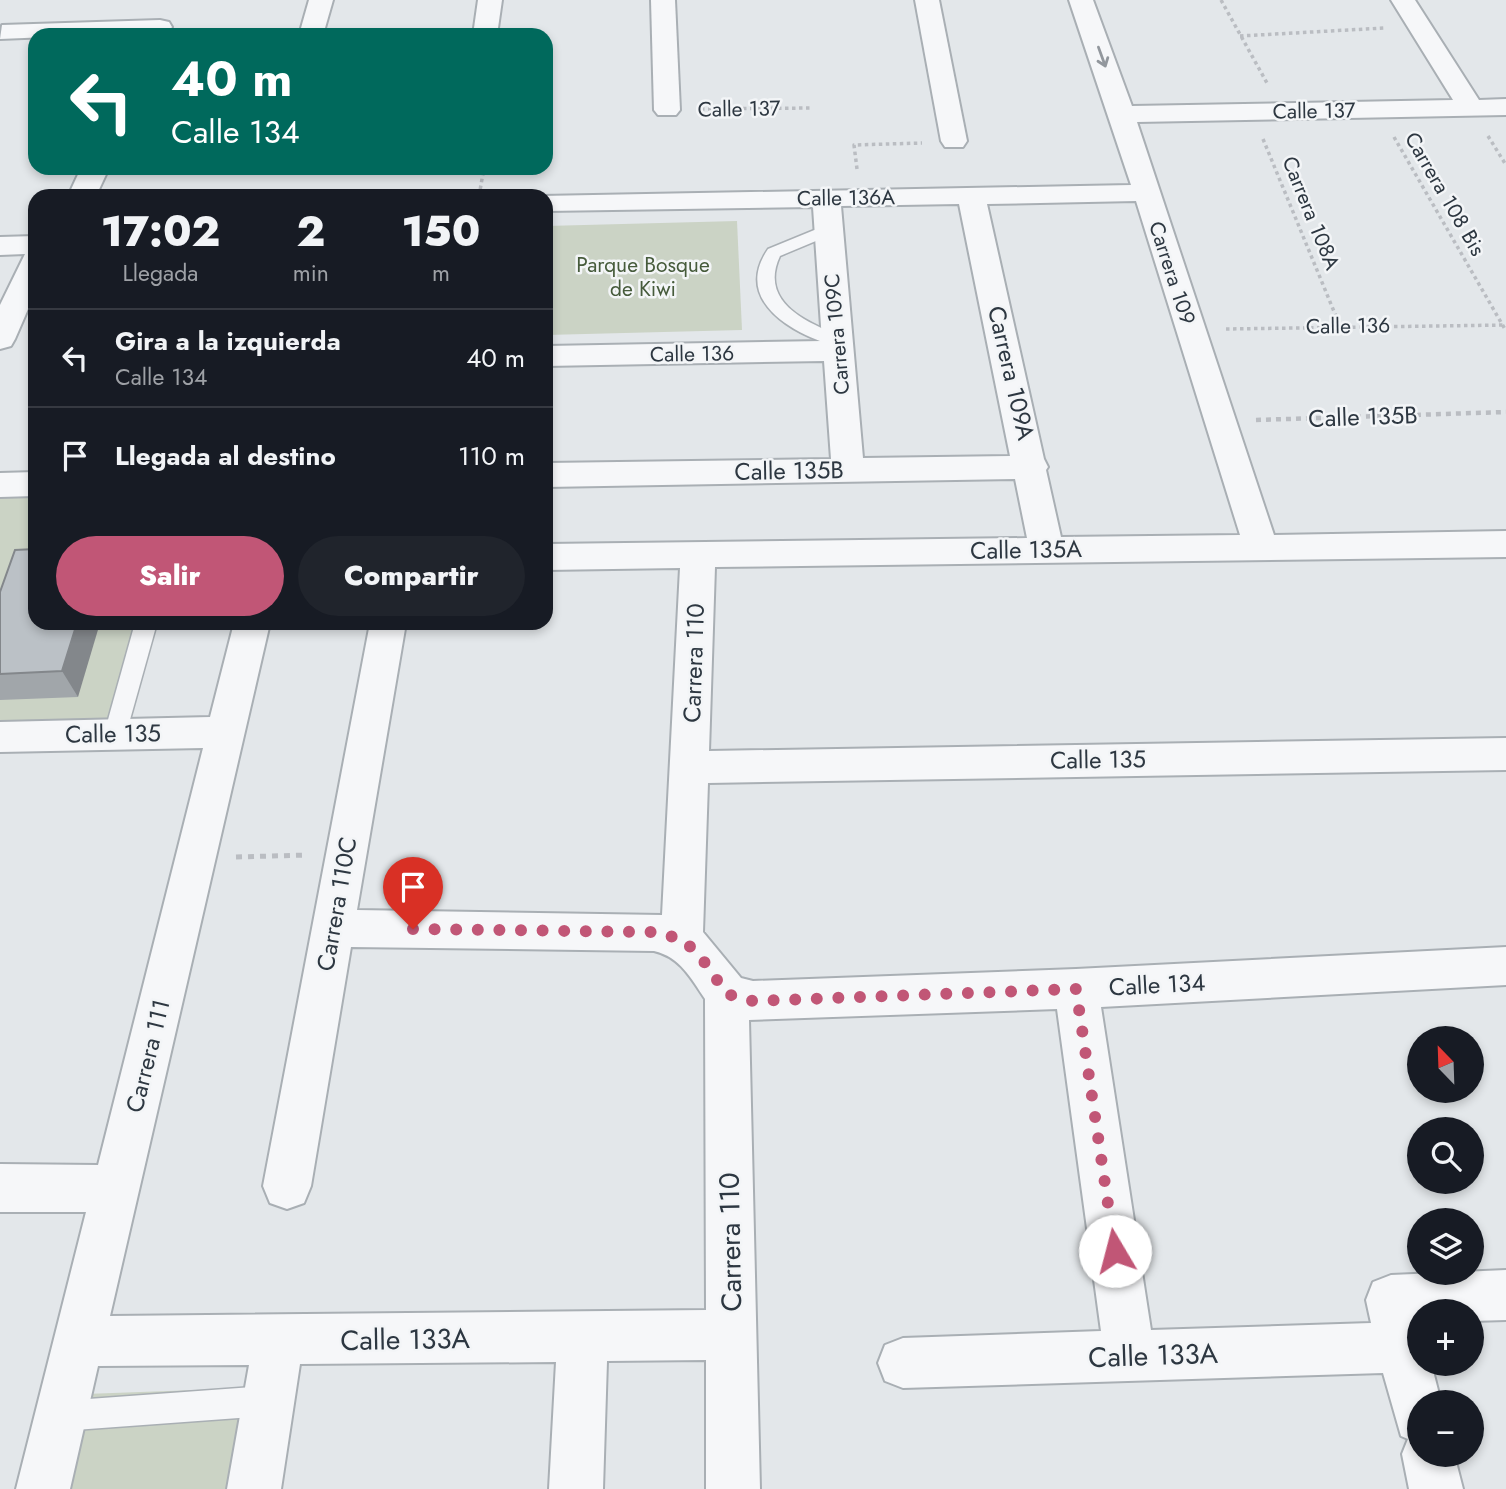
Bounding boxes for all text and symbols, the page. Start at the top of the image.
text: 40 m [171,44,293,114]
one-way arrow [1097,46,1109,68]
icon: left [56,56,147,147]
street label: Calle 137 [697,93,781,125]
street label: Calle 137 [1272,95,1356,127]
text: Calle 134 [171,109,300,155]
street label: Carrera 108 Bis [1397,127,1493,261]
street label: Carrera 108A [1275,152,1347,274]
street label: Calle 136A [797,182,895,214]
text: 17:02 [101,201,220,262]
text: 2 [296,201,325,262]
text: 150 [401,201,480,262]
street label: Carrera 109 [1141,217,1203,329]
park label: Parque Bosque de Kiwi [576,250,710,304]
text: Llegada [122,256,198,290]
text: min [293,256,329,290]
text: m [432,256,450,290]
street label: Carrera 109C [817,272,857,396]
street label: Carrera 109A [979,302,1044,444]
street label: Calle 136 [1306,310,1390,342]
text: Gira a la izquierda [115,322,341,360]
street label: Calle 136 [650,338,734,370]
icon: left [56,339,94,377]
text: 40 m [466,339,525,377]
text: Calle 134 [115,360,207,394]
street label: Calle 135B [1308,397,1418,436]
icon: arrive [56,437,94,475]
text: Llegada al destino [115,437,336,475]
text: 110 m [458,437,525,475]
street label: Calle 135B [734,452,844,489]
street label: Calle 135A [970,531,1082,568]
button: Salir [56,536,284,616]
button: Compartir [298,536,525,616]
street label: Carrera 110 [674,603,713,723]
street label: Calle 135 [65,715,161,752]
street label: Calle 135 [1050,741,1146,778]
street label: Carrera 110C [307,834,366,974]
pin [383,857,443,929]
icon: arrive [394,868,432,906]
street label: Calle 134 [1108,964,1206,1005]
street label: Carrera 111 [117,995,179,1116]
north arrow [1407,1026,1484,1102]
map controls [1407,1026,1484,1467]
button: search [1407,1117,1484,1194]
street label: Carrera 110 [709,1172,752,1312]
button: layers [1407,1208,1484,1285]
position arrow [1078,1214,1152,1288]
button: + [1407,1299,1484,1376]
street label: Calle 133A [340,1318,471,1361]
street label: Calle 133A [1088,1333,1219,1378]
button: − [1407,1390,1484,1467]

